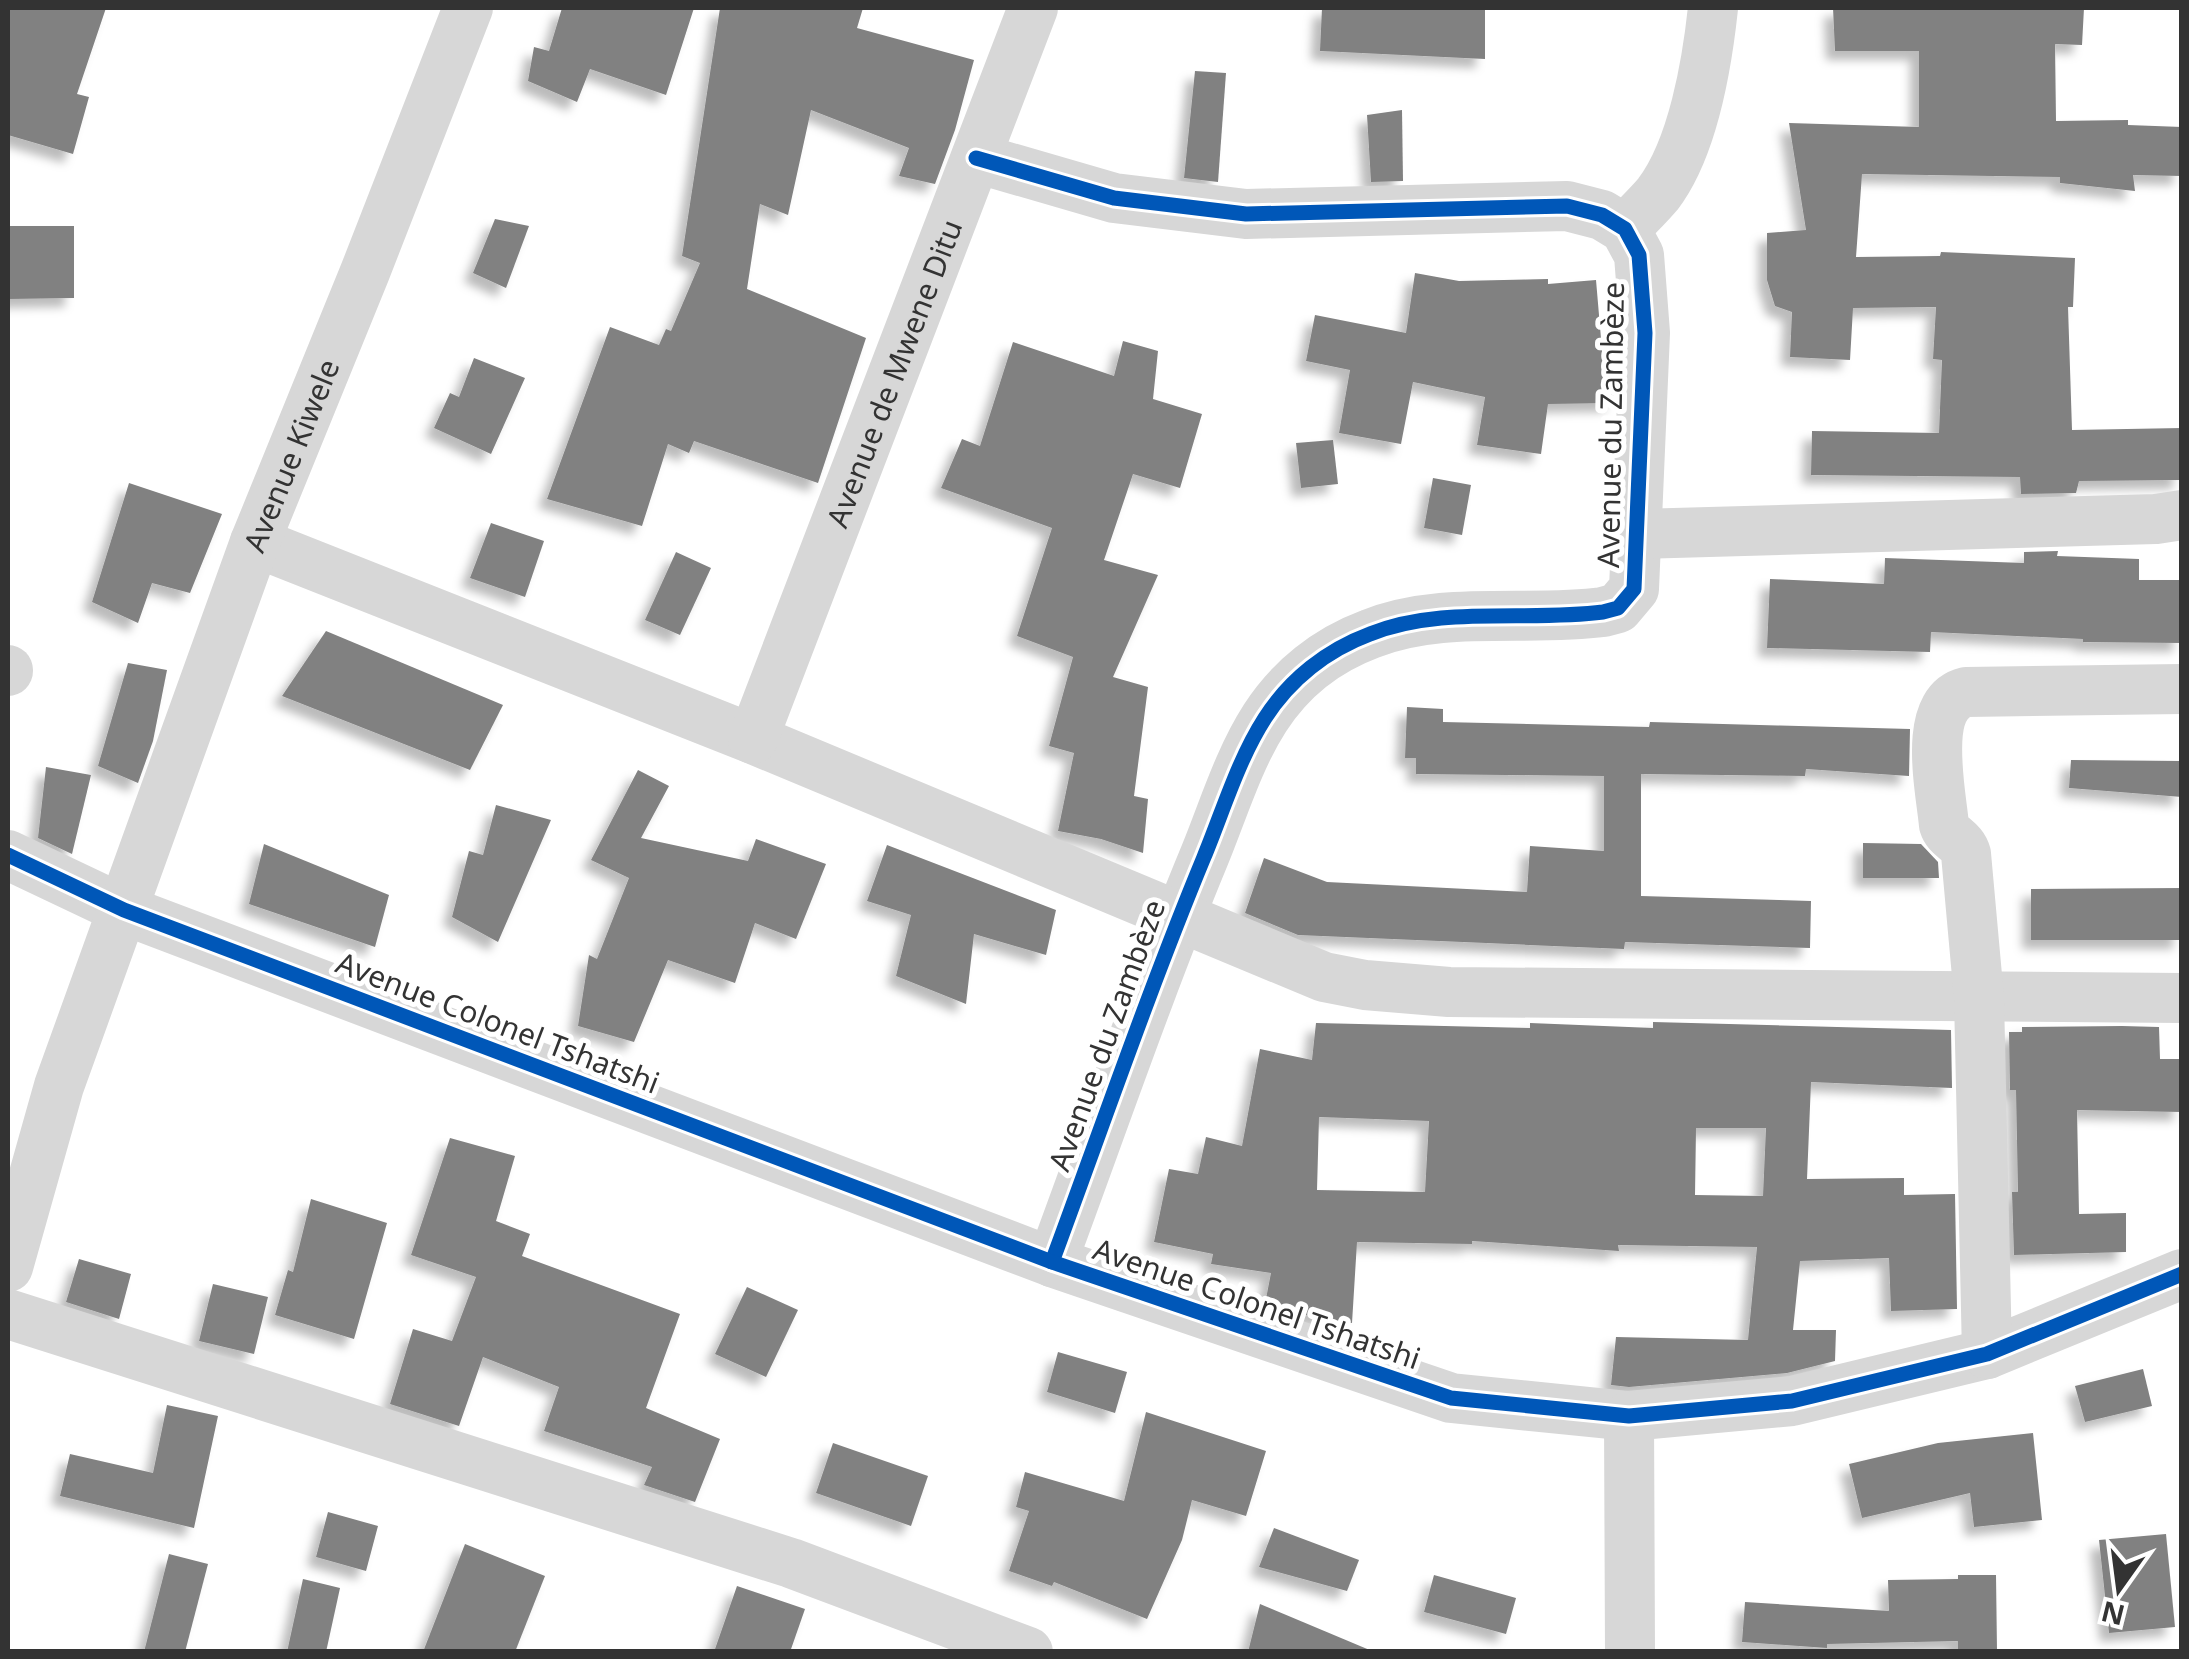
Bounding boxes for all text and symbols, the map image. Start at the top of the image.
street label: Avenue de Mwene Ditu [816,213,971,533]
street label: Avenue du Zambèze [1587,282,1633,568]
street label: Avenue Kiwele [233,353,348,558]
street label: Avenue du Zambèze [1038,894,1174,1176]
street label: Avenue Colonel Tshatshi [330,941,666,1103]
street label: Avenue Colonel Tshatshi [1088,1228,1426,1378]
north arrow [2069,1539,2169,1639]
text: N [2097,1593,2128,1635]

